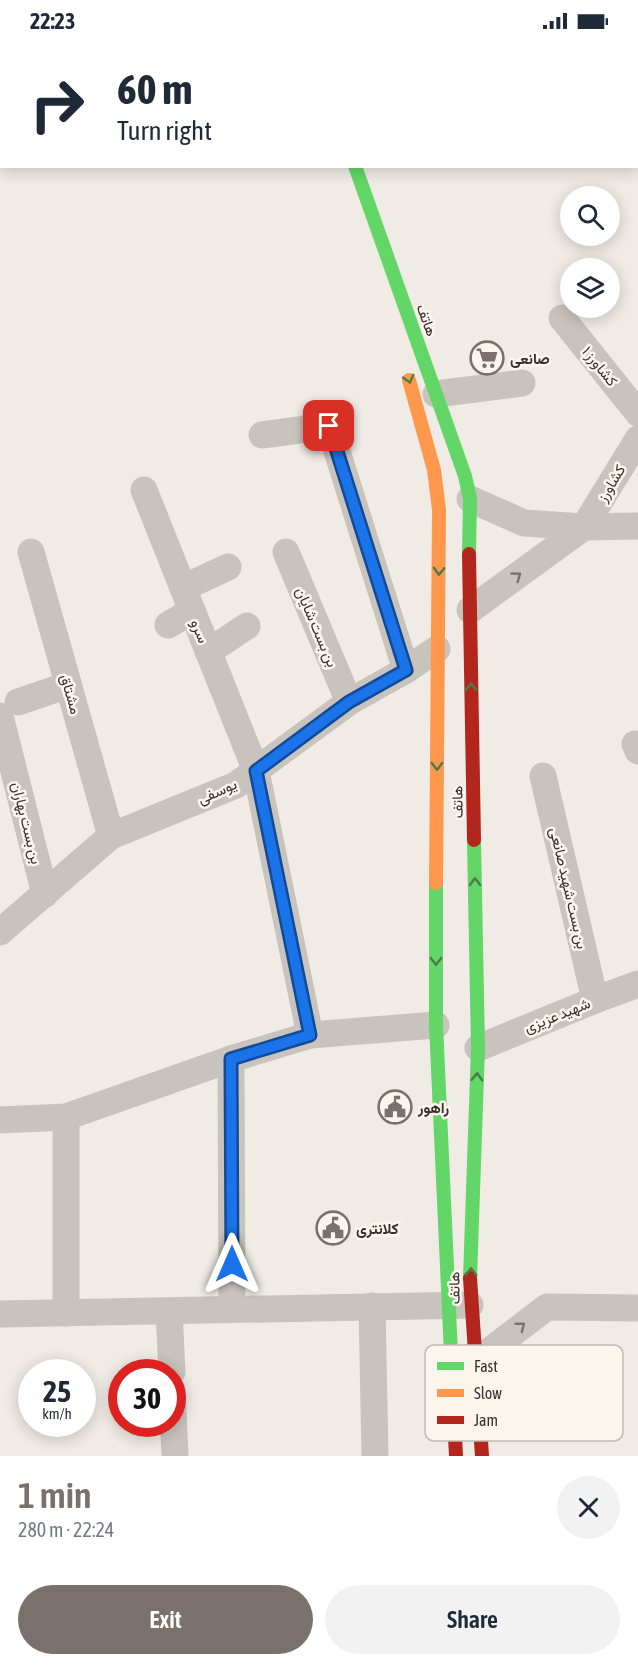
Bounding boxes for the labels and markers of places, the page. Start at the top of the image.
supermarket icon: صانعی [469,340,505,376]
place label: صانعی [510,350,550,368]
pin [303,400,354,451]
public building icon: راهور [377,1089,413,1125]
place label: راهور [417,1099,449,1117]
public building icon: کلانتری [315,1210,351,1246]
place label: کلانتری [356,1220,399,1238]

